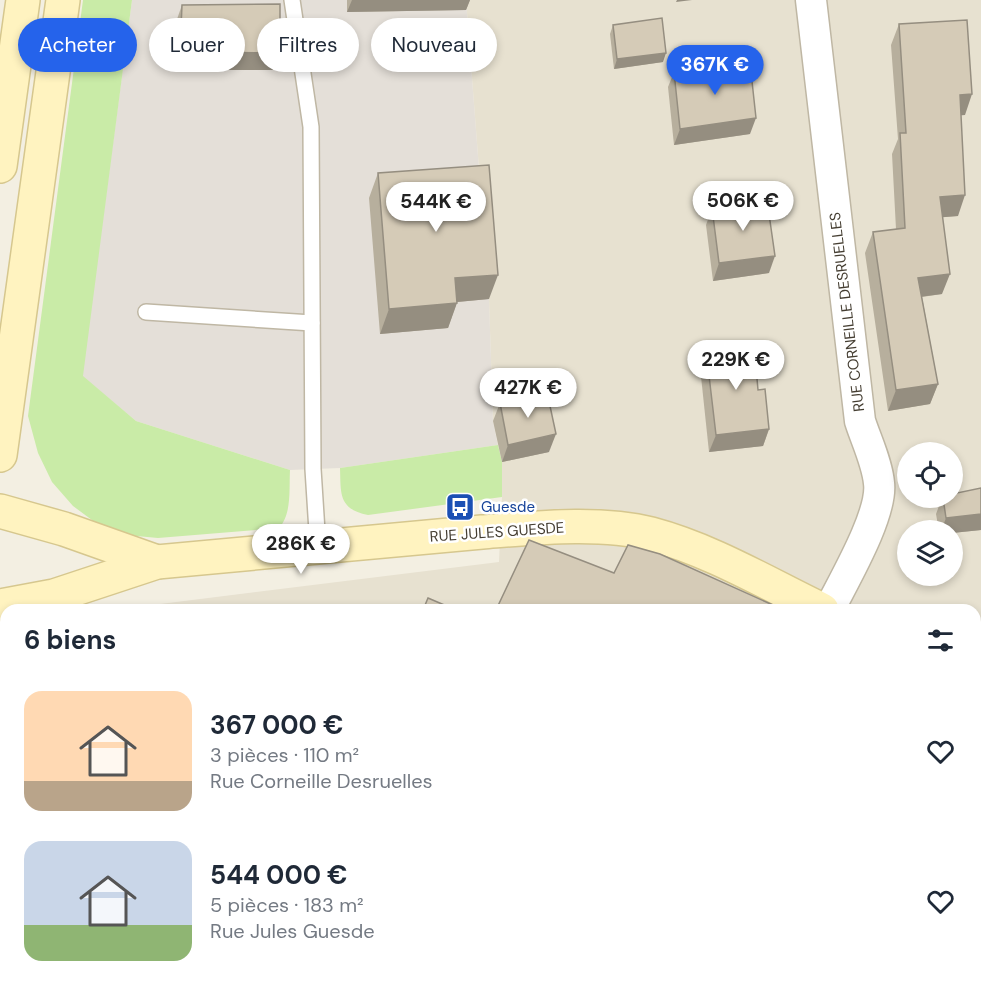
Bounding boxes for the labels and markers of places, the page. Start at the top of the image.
pin: 367K € [666,45,764,96]
pin: 506K € [694,181,792,232]
pin: 544K € [387,182,485,233]
pin: 229K € [687,340,785,391]
pin: 427K € [479,368,577,419]
bus stop icon: Guesde [444,491,476,523]
place label: Guesde [481,497,535,517]
pin: 286K € [252,524,350,575]

